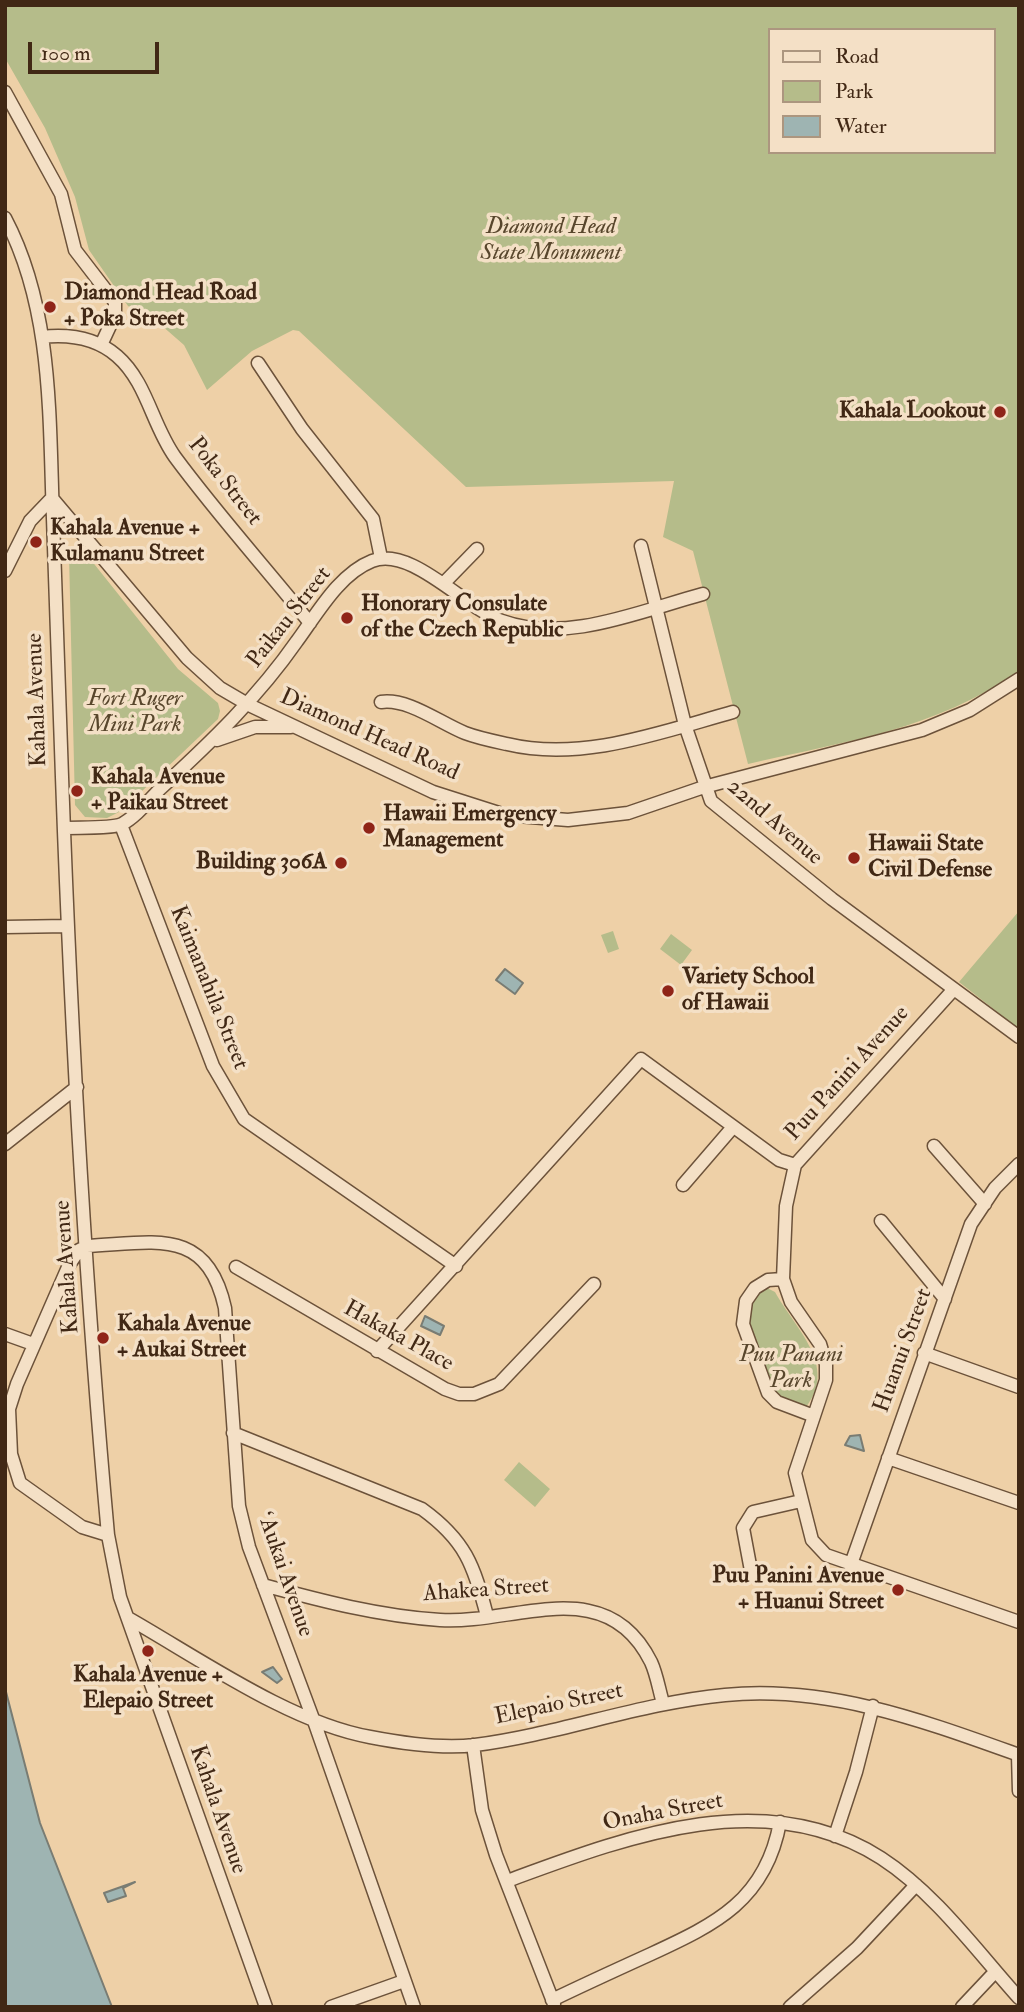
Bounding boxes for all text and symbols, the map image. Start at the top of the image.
scale bar [32,28,163,72]
legend [768,28,996,154]
text: 100 m [41,40,91,67]
text: Road [835,43,879,70]
text: Park [835,78,873,105]
text: Water [835,113,887,140]
park label: Diamond Head State Monument [481,214,621,268]
place label: Diamond Head Road + Poka Street [64,280,257,334]
marker: Diamond Head Road + Poka Street [42,299,58,315]
place label: Kahala Lookout [839,398,986,426]
marker: Kahala Lookout [992,404,1008,420]
street label: Poka Street [181,432,267,532]
place label: Kahala Avenue + Kulamanu Street [50,515,204,569]
marker: Kahala Avenue + Kulamanu Street [28,534,44,550]
street label: Paikau Street [242,562,338,674]
place label: Honorary Consulate of the Czech Republic [361,591,564,645]
marker: Honorary Consulate of the Czech Republic [339,610,355,626]
street label: Kahala Avenue [22,633,54,767]
street label: Diamond Head Road [275,684,463,788]
park label: Fort Ruger Mini Park [88,686,182,740]
place label: Kahala Avenue + Paikau Street [91,764,228,818]
street label: 22nd Avenue [720,774,828,872]
marker: Kahala Avenue + Paikau Street [69,783,85,799]
place label: Hawaii Emergency Management [383,801,556,855]
marker: Hawaii Emergency Management [361,820,377,836]
place label: Hawaii State Civil Defense [868,831,992,885]
place label: Building 306A [196,849,327,877]
marker: Hawaii State Civil Defense [846,850,862,866]
marker: Building 306A [333,855,349,871]
street label: Kaimanahila Street [163,902,253,1074]
place label: Variety School of Hawaii [682,964,814,1018]
marker: Variety School of Hawaii [660,983,676,999]
street label: Puu Panini Avenue [780,1001,916,1147]
street label: Kahala Avenue [50,1199,86,1335]
street label: Huanui Street [869,1285,939,1417]
street label: Hakaka Place [338,1296,458,1378]
place label: Kahala Avenue + Aukai Street [117,1311,251,1365]
marker: Kahala Avenue + Aukai Street [95,1330,111,1346]
park label: Puu Panani Park [739,1342,843,1396]
street label: ʻAukai Avenue [249,1507,319,1641]
place label: Puu Panini Avenue + Huanui Street [712,1563,884,1617]
street label: Ahakea Street [422,1573,550,1609]
marker: Puu Panini Avenue + Huanui Street [890,1582,906,1598]
marker: Kahala Avenue + Elepaio Street [140,1643,156,1659]
place label: Kahala Avenue + Elepaio Street [73,1662,223,1716]
street label: Elepaio Street [492,1678,626,1732]
street label: Kahala Avenue [182,1742,252,1878]
street label: Onaha Street [601,1788,725,1838]

